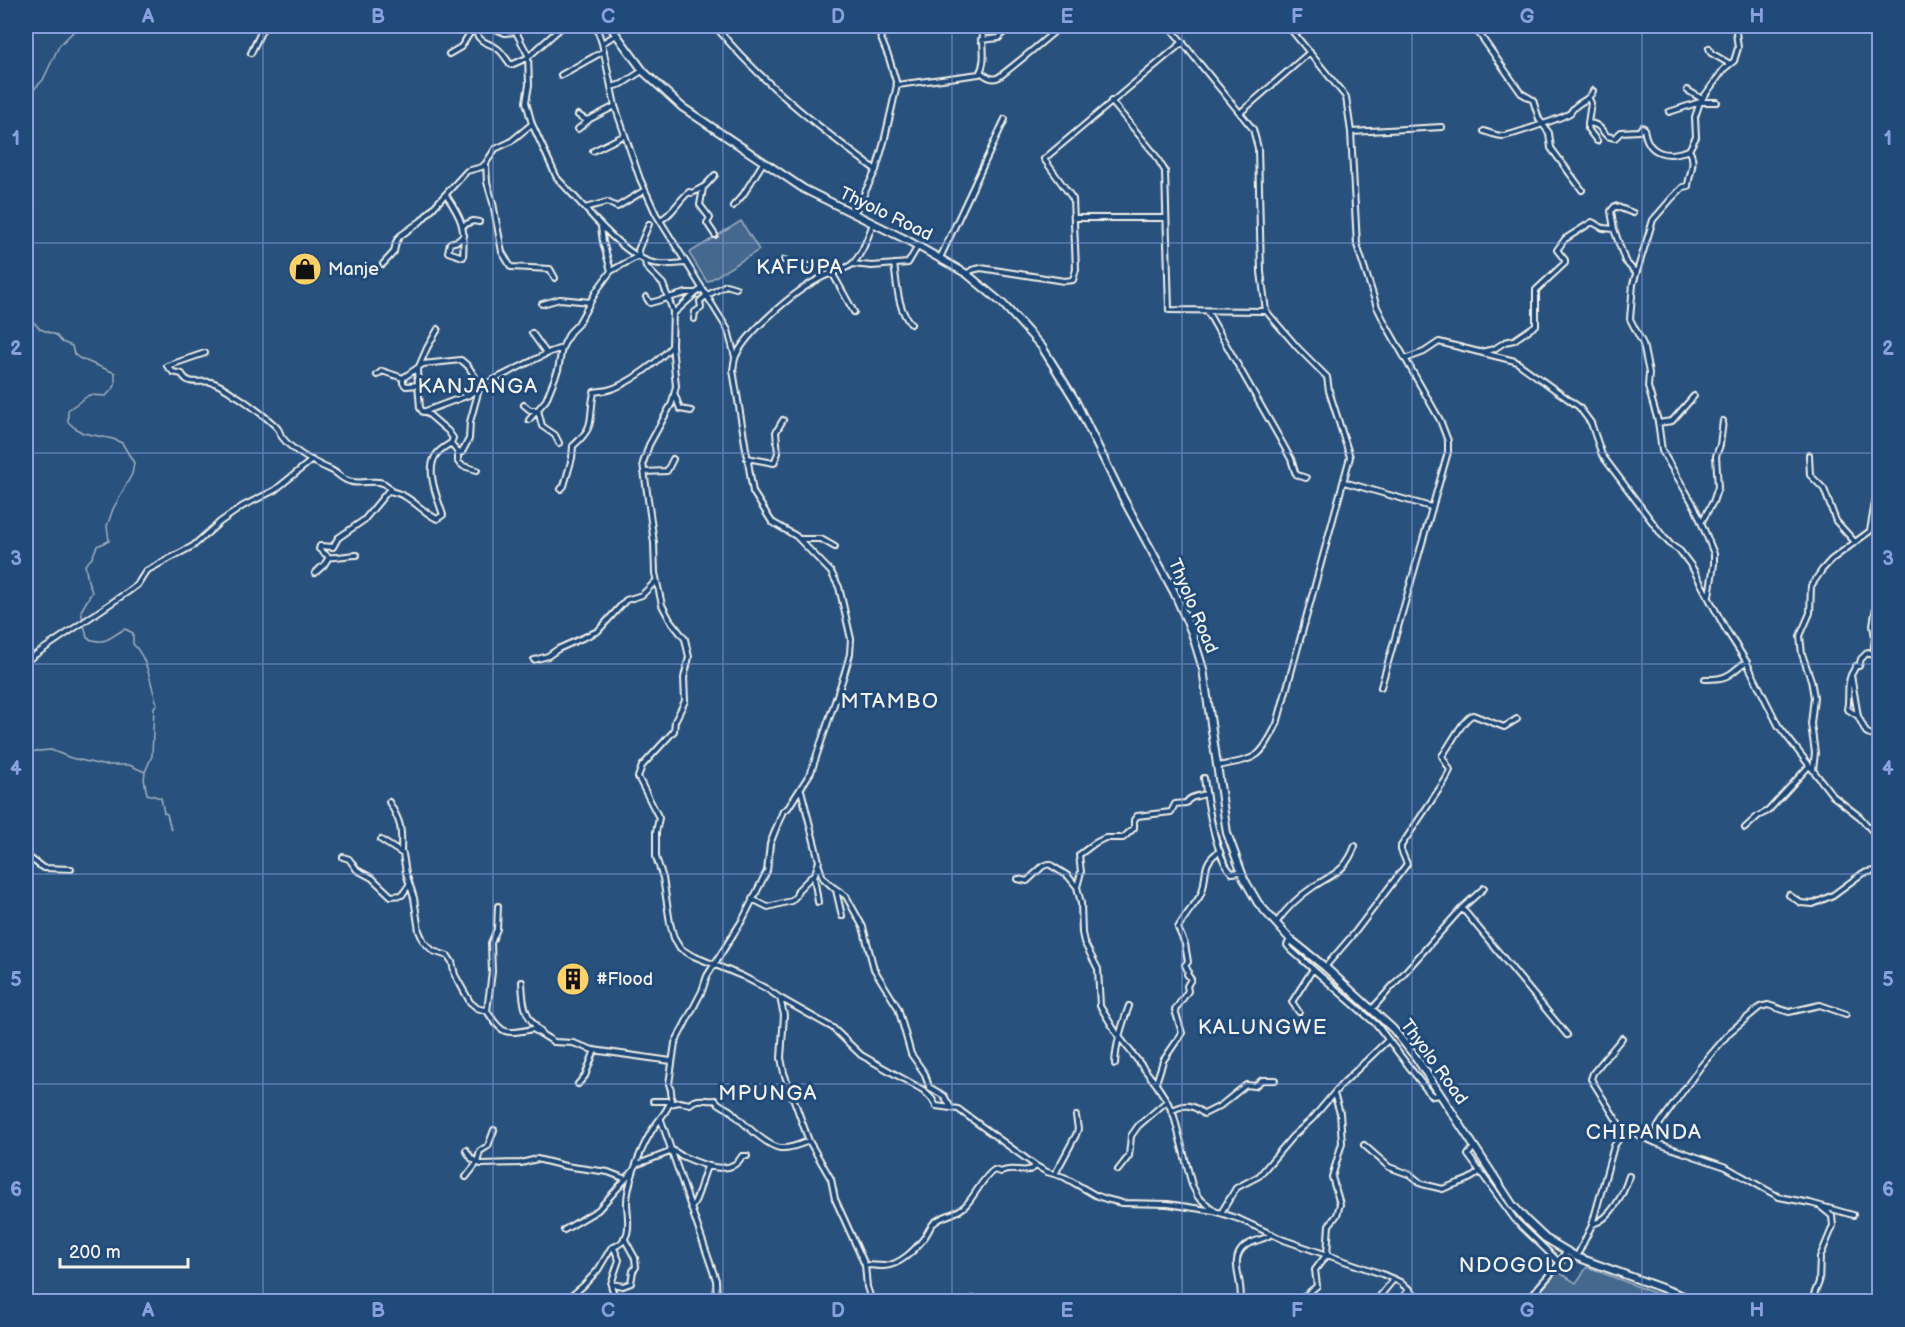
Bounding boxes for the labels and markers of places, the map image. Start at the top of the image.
shop icon: Manje [287,251,323,287]
place label: Manje [328,259,379,280]
building icon: #Flood [555,961,591,997]
place label: #Flood [596,969,653,990]

